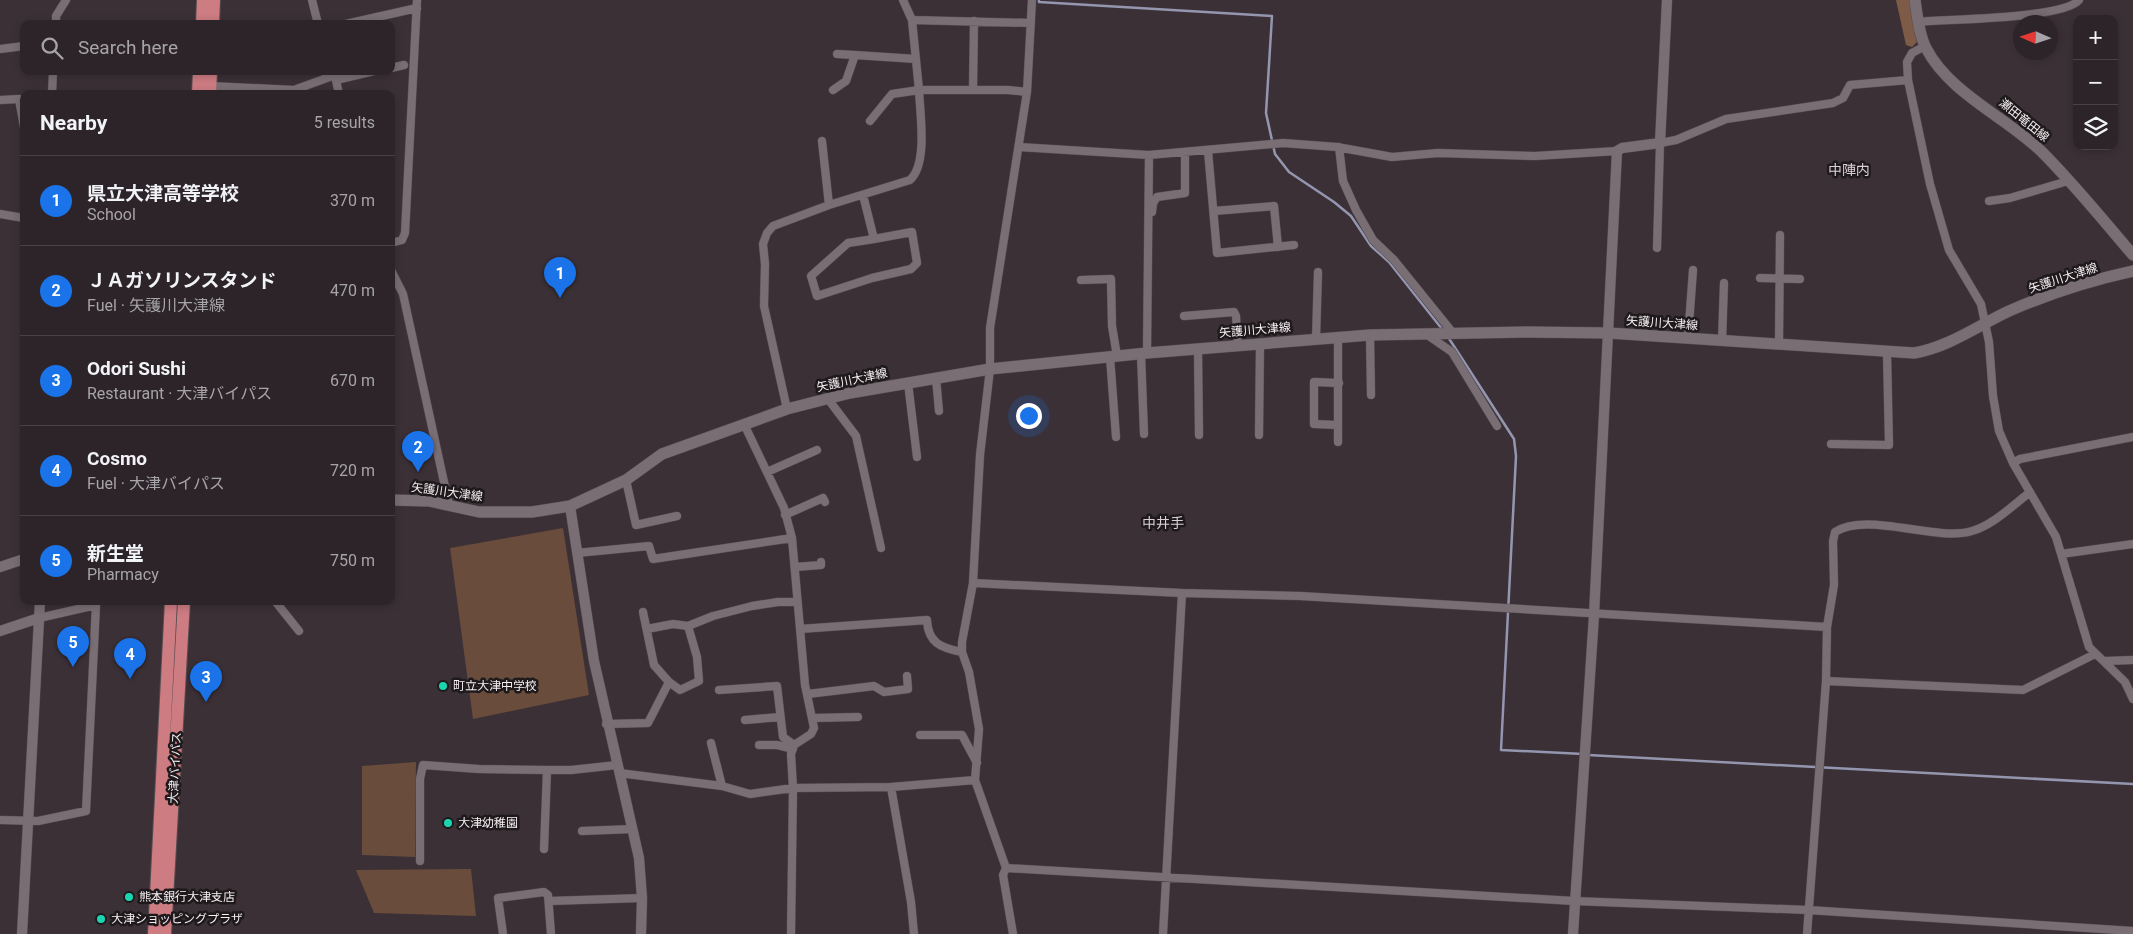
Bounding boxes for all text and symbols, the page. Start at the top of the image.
north arrow [2013,15,2058,60]
map controls [2073,15,2118,150]
button: + [2073,15,2118,60]
search box [20,20,395,75]
icon: search [38,34,66,62]
text: Search here [78,36,178,59]
button: − [2073,60,2118,105]
street label: 瀬田竜田線 [1996,96,2052,144]
button: layers [2073,105,2118,150]
text: Nearby [40,111,107,135]
text: 5 results [314,113,375,132]
district label: 中陣内 [1828,162,1870,178]
text: 県立大津高等学校 [87,182,239,205]
text: 1 [51,191,61,210]
text: 370 m [330,191,375,210]
text: School [87,205,136,224]
pin: 1 [544,257,576,298]
street label: 矢護川大津線 [2027,260,2099,296]
text: ＪＡガソリンスタンド [87,269,277,292]
text: 2 [51,281,61,300]
text: 470 m [330,281,375,300]
text: Fuel · 矢護川大津線 [87,296,225,315]
street label: 矢護川大津線 [1626,314,1698,332]
street label: 矢護川大津線 [1219,320,1291,340]
text: Odori Sushi [87,357,186,380]
street label: 矢護川大津線 [815,366,889,394]
text: 3 [51,371,61,390]
text: 670 m [330,371,375,390]
text: Restaurant · 大津バイパス [87,384,272,403]
your location [1016,403,1042,429]
pin: 2 [402,431,434,472]
text: Cosmo [87,447,147,470]
text: 4 [51,461,61,480]
text: 720 m [330,461,375,480]
text: Fuel · 大津バイパス [87,474,225,493]
street label: 矢護川大津線 [410,480,484,504]
district label: 中井手 [1142,515,1184,531]
text: 新生堂 [87,542,144,565]
text: 5 [51,551,61,570]
text: 750 m [330,551,375,570]
text: Pharmacy [87,565,159,584]
pin: 5 [57,626,89,667]
pin: 4 [114,638,146,679]
pin: 3 [190,661,222,702]
place label: 町立大津中学校 [453,679,537,693]
marker: 町立大津中学校 [437,680,449,692]
street label: 大津バイパス [166,732,184,804]
place label: 大津幼稚園 [458,816,518,830]
marker: 大津幼稚園 [442,817,454,829]
place label: 熊本銀行大津支店 [139,890,235,904]
marker: 熊本銀行大津支店 [123,891,135,903]
place label: 大津ショッピングプラザ [111,912,243,926]
marker: 大津ショッピングプラザ [95,913,107,925]

